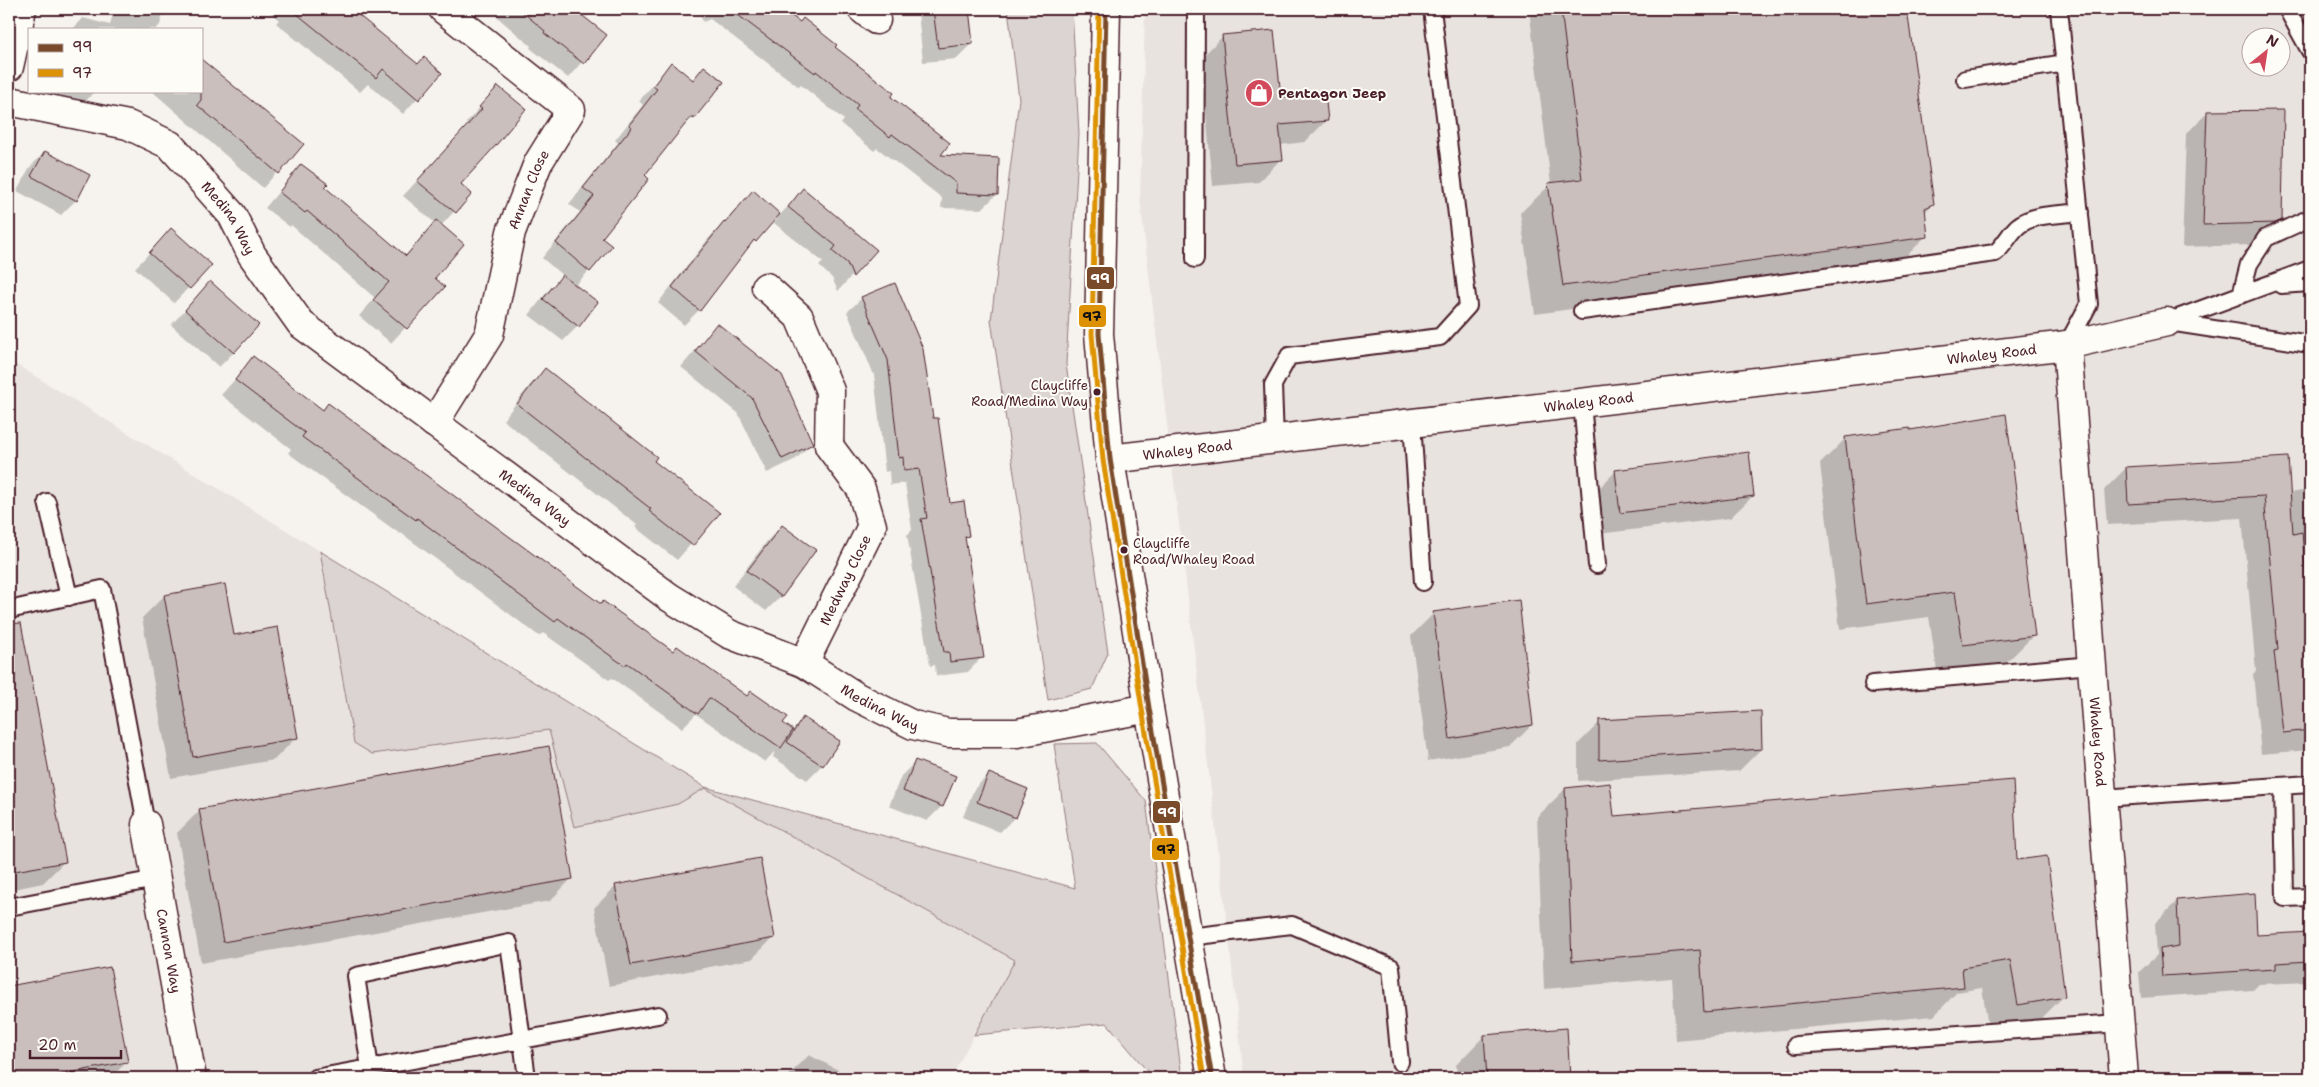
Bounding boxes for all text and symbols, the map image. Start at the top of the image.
legend [28,28,202,92]
north arrow [2242,28,2292,78]
text: N [2263,30,2282,51]
text: 99 [72,37,92,57]
text: 97 [72,63,92,83]
shop icon: Pentagon Jeep [1244,78,1274,108]
place label: Pentagon Jeep [1278,84,1386,102]
street label: Annan Close [504,146,553,232]
street label: Medina Way [197,178,259,258]
line badge: 99 [1086,266,1115,290]
text: 99 [1090,269,1110,287]
line badge: 97 [1078,304,1107,328]
text: 97 [1082,307,1102,325]
street label: Whaley Road [1946,340,2038,368]
place label: Claycliffe Road/Medina Way [971,377,1088,410]
marker: Claycliffe Road/Medina Way [1092,387,1102,397]
street label: Whaley Road [1543,388,1635,416]
street label: Whaley Road [1142,435,1233,464]
street label: Medina Way [495,465,574,530]
street label: Medway Close [815,532,875,628]
place label: Claycliffe Road/Whaley Road [1133,535,1255,568]
marker: Claycliffe Road/Whaley Road [1119,545,1129,555]
street label: Medina Way [837,680,920,735]
street label: Whaley Road [2085,696,2110,788]
line badge: 99 [1152,800,1181,824]
text: 99 [1157,803,1177,821]
line badge: 97 [1151,837,1180,861]
text: 97 [1156,840,1176,858]
street label: Cannon Way [153,907,185,995]
scale bar [30,1027,121,1059]
text: 20 m [38,1035,77,1055]

